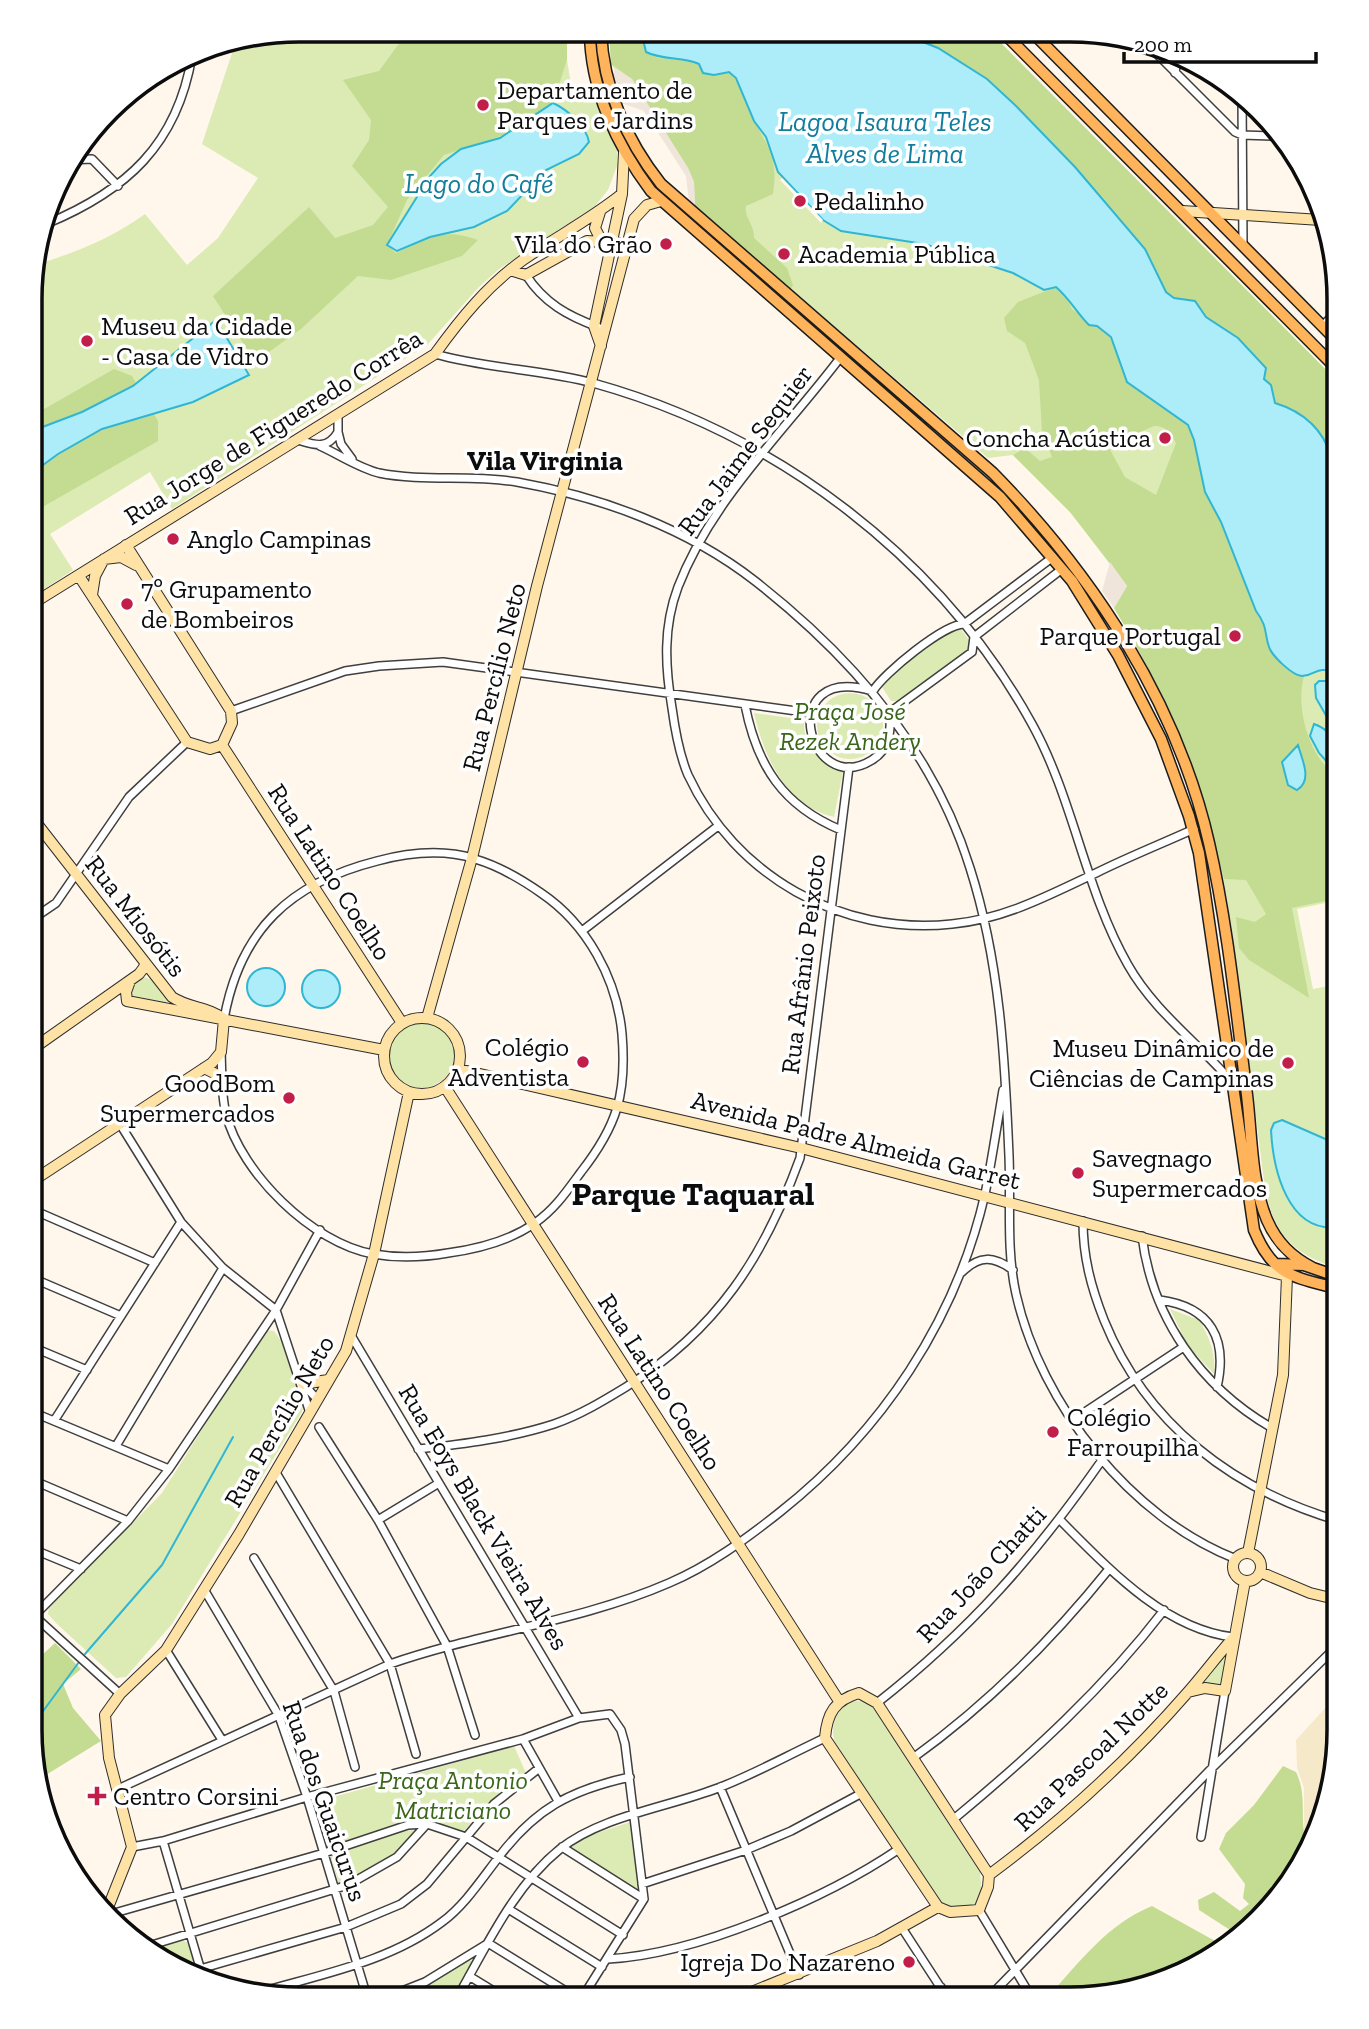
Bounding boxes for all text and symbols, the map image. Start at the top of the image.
scale bar [1124,21,1316,65]
text: 200 m [1134,32,1192,57]
place label: Departamento de Parques e Jardins [497,74,693,136]
marker: Departamento de Parques e Jardins [475,97,491,113]
water label: Lagoa Isaura Teles Alves de Lima [778,105,992,170]
water label: Lago do Café [404,167,554,200]
place label: Pedalinho [814,185,924,217]
marker: Pedalinho [792,193,808,209]
place label: Vila do Grão [514,228,652,260]
marker: Vila do Grão [658,236,674,252]
place label: Academia Pública [798,238,996,270]
marker: Academia Pública [776,246,792,262]
place label: Museu da Cidade - Casa de Vidro [101,310,292,372]
street label: Rua Jorge de Figueredo Corrêa [118,322,428,532]
marker: Museu da Cidade - Casa de Vidro [79,333,95,349]
street label: Rua Jaime Sequier [670,358,820,542]
place label: Concha Acústica [966,422,1151,454]
marker: Concha Acústica [1157,430,1173,446]
district label: Vila Virginia [467,444,623,477]
place label: Anglo Campinas [187,523,371,555]
marker: Anglo Campinas [165,531,181,547]
place label: 7º Grupamento de Bombeiros [141,573,312,635]
street label: Rua Percílio Neto [455,579,533,775]
marker: 7º Grupamento de Bombeiros [119,596,135,612]
place label: Parque Portugal [1040,620,1221,652]
marker: Parque Portugal [1227,628,1243,644]
park label: Praça José Rezek Andery [779,695,921,757]
street label: Rua Latino Coelho [261,778,399,966]
street label: Rua Miosótis [79,849,193,983]
street label: Rua Afrânio Peixoto [774,852,832,1076]
place label: Colégio Adventista [448,1031,569,1093]
place label: Museu Dinâmico de Ciências de Campinas [1029,1032,1274,1094]
marker: Colégio Adventista [575,1054,591,1070]
marker: Museu Dinâmico de Ciências de Campinas [1280,1055,1296,1071]
place label: GoodBom Supermercados [100,1067,276,1129]
street label: Avenida Padre Almeida Garret [688,1084,1024,1197]
marker: GoodBom Supermercados [281,1090,297,1106]
place label: Savegnago Supermercados [1092,1142,1267,1204]
marker: Savegnago Supermercados [1070,1165,1086,1181]
district label: Parque Taquaral [572,1174,814,1213]
street label: Rua Latino Coelho [591,1288,729,1476]
street label: Rua Percílio Neto [217,1329,341,1513]
street label: Rua Eoys Black Vieira Alves [392,1378,576,1656]
place label: Colégio Farroupilha [1067,1401,1200,1463]
marker: Colégio Farroupilha [1045,1424,1061,1440]
street label: Rua João Chatti [909,1499,1053,1649]
street label: Rua Pascoal Notte [1007,1674,1175,1838]
street label: Rua dos Guaicurus [276,1697,374,1905]
park label: Praça Antonio Matriciano [378,1764,528,1826]
place label: Centro Corsini [113,1780,279,1812]
marker: Centro Corsini [87,1786,107,1806]
place label: Igreja Do Nazareno [680,1946,895,1978]
marker: Igreja Do Nazareno [901,1954,917,1970]

